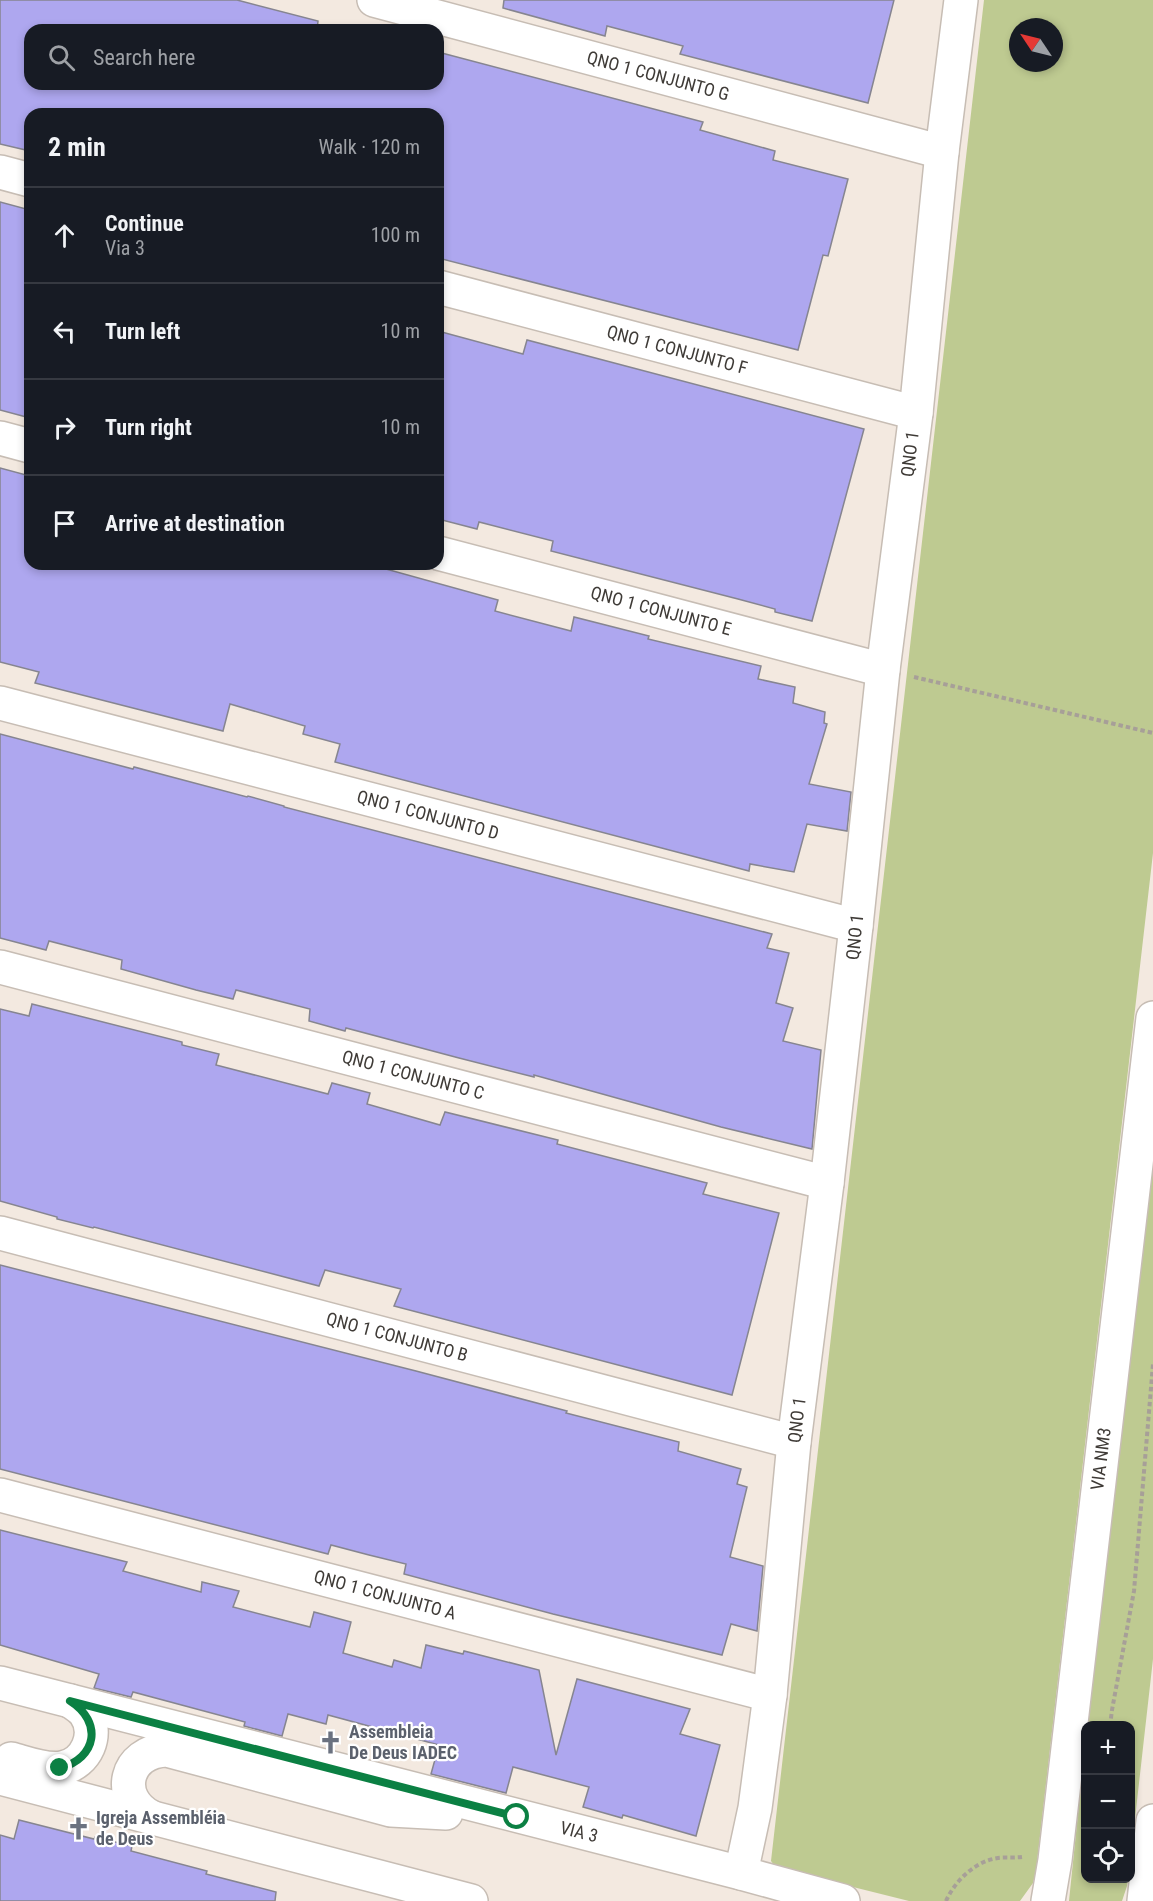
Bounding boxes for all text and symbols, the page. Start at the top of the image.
north arrow [1009,18,1063,72]
search box [24,24,444,90]
icon: search [45,41,78,74]
text: Search here [93,45,195,70]
street label: QNO 1 CONJUNTO G [585,46,732,105]
text: 2 min [48,132,106,162]
text: Walk · 120 m [319,135,420,159]
text: Continue [105,211,184,236]
icon: ahead [48,219,81,252]
text: 100 m [371,223,420,247]
text: Via 3 [105,236,145,260]
icon: left [48,315,81,348]
text: Turn left [105,319,180,344]
text: 10 m [381,319,420,343]
street label: QNO 1 CONJUNTO F [605,321,750,378]
icon: right [48,411,81,444]
text: Turn right [105,415,192,440]
text: 10 m [381,415,420,439]
street label: QNO 1 [896,430,923,478]
icon: arrive [48,507,81,540]
text: Arrive at destination [105,511,285,536]
street label: QNO 1 CONJUNTO E [588,582,734,639]
street label: QNO 1 CONJUNTO D [355,785,501,844]
street label: QNO 1 [842,913,867,961]
street label: QNO 1 CONJUNTO C [340,1045,486,1104]
street label: QNO 1 CONJUNTO B [324,1308,470,1366]
street label: QNO 1 [783,1396,810,1444]
street label: VIA NM3 [1086,1426,1115,1491]
street label: QNO 1 CONJUNTO A [312,1565,459,1624]
place label: Assembleia De Deus IADEC [349,1721,457,1763]
map controls [1081,1721,1135,1883]
button: + [1081,1721,1135,1775]
church icon: Assembleia De Deus IADEC [318,1729,344,1755]
route end [46,1754,72,1780]
button: − [1081,1775,1135,1829]
route start [503,1803,529,1829]
place label: Igreja Assembléia de Deus [96,1807,226,1849]
church icon: Igreja Assembléia de Deus [65,1815,91,1841]
street label: VIA 3 [558,1817,600,1846]
button: locate [1081,1829,1135,1883]

